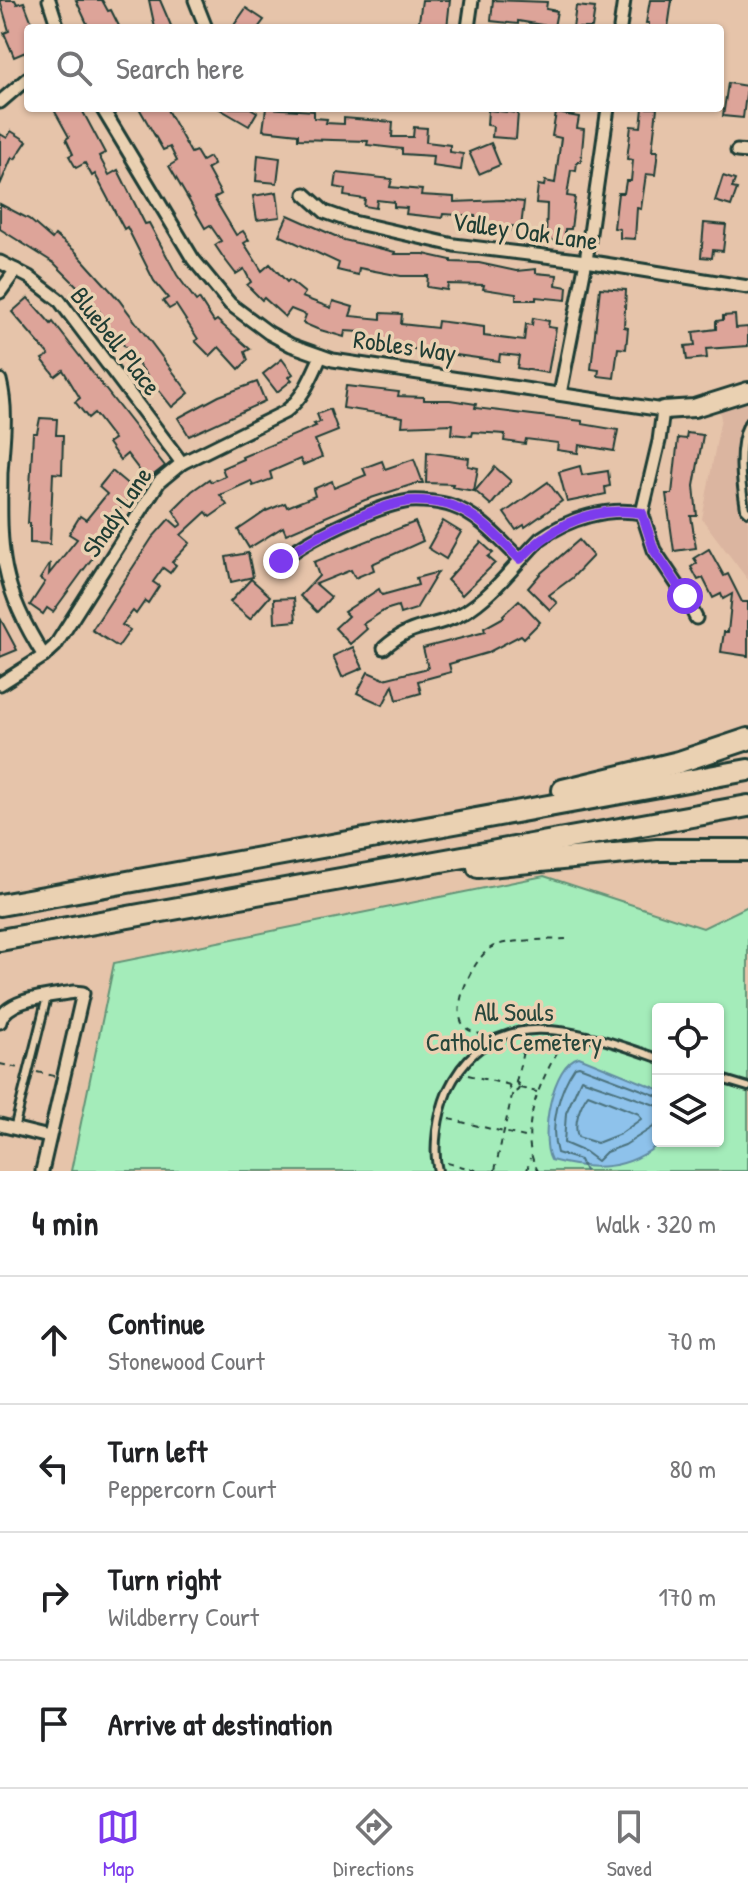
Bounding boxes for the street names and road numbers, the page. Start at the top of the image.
street label: Valley Oak Lane [450,203,600,258]
street label: Bluebell Place [63,279,170,402]
street label: Robles Way [351,321,459,370]
street label: Shady Lane [74,460,160,564]

